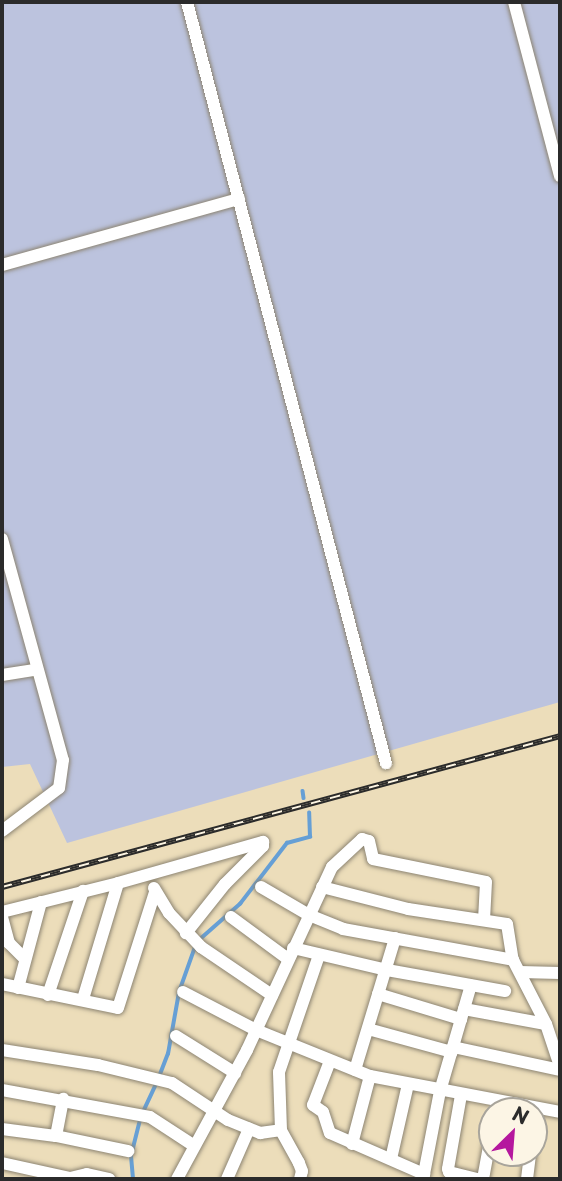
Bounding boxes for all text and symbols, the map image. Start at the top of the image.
north arrow [478,1097,548,1167]
text: N [508,1099,534,1131]

